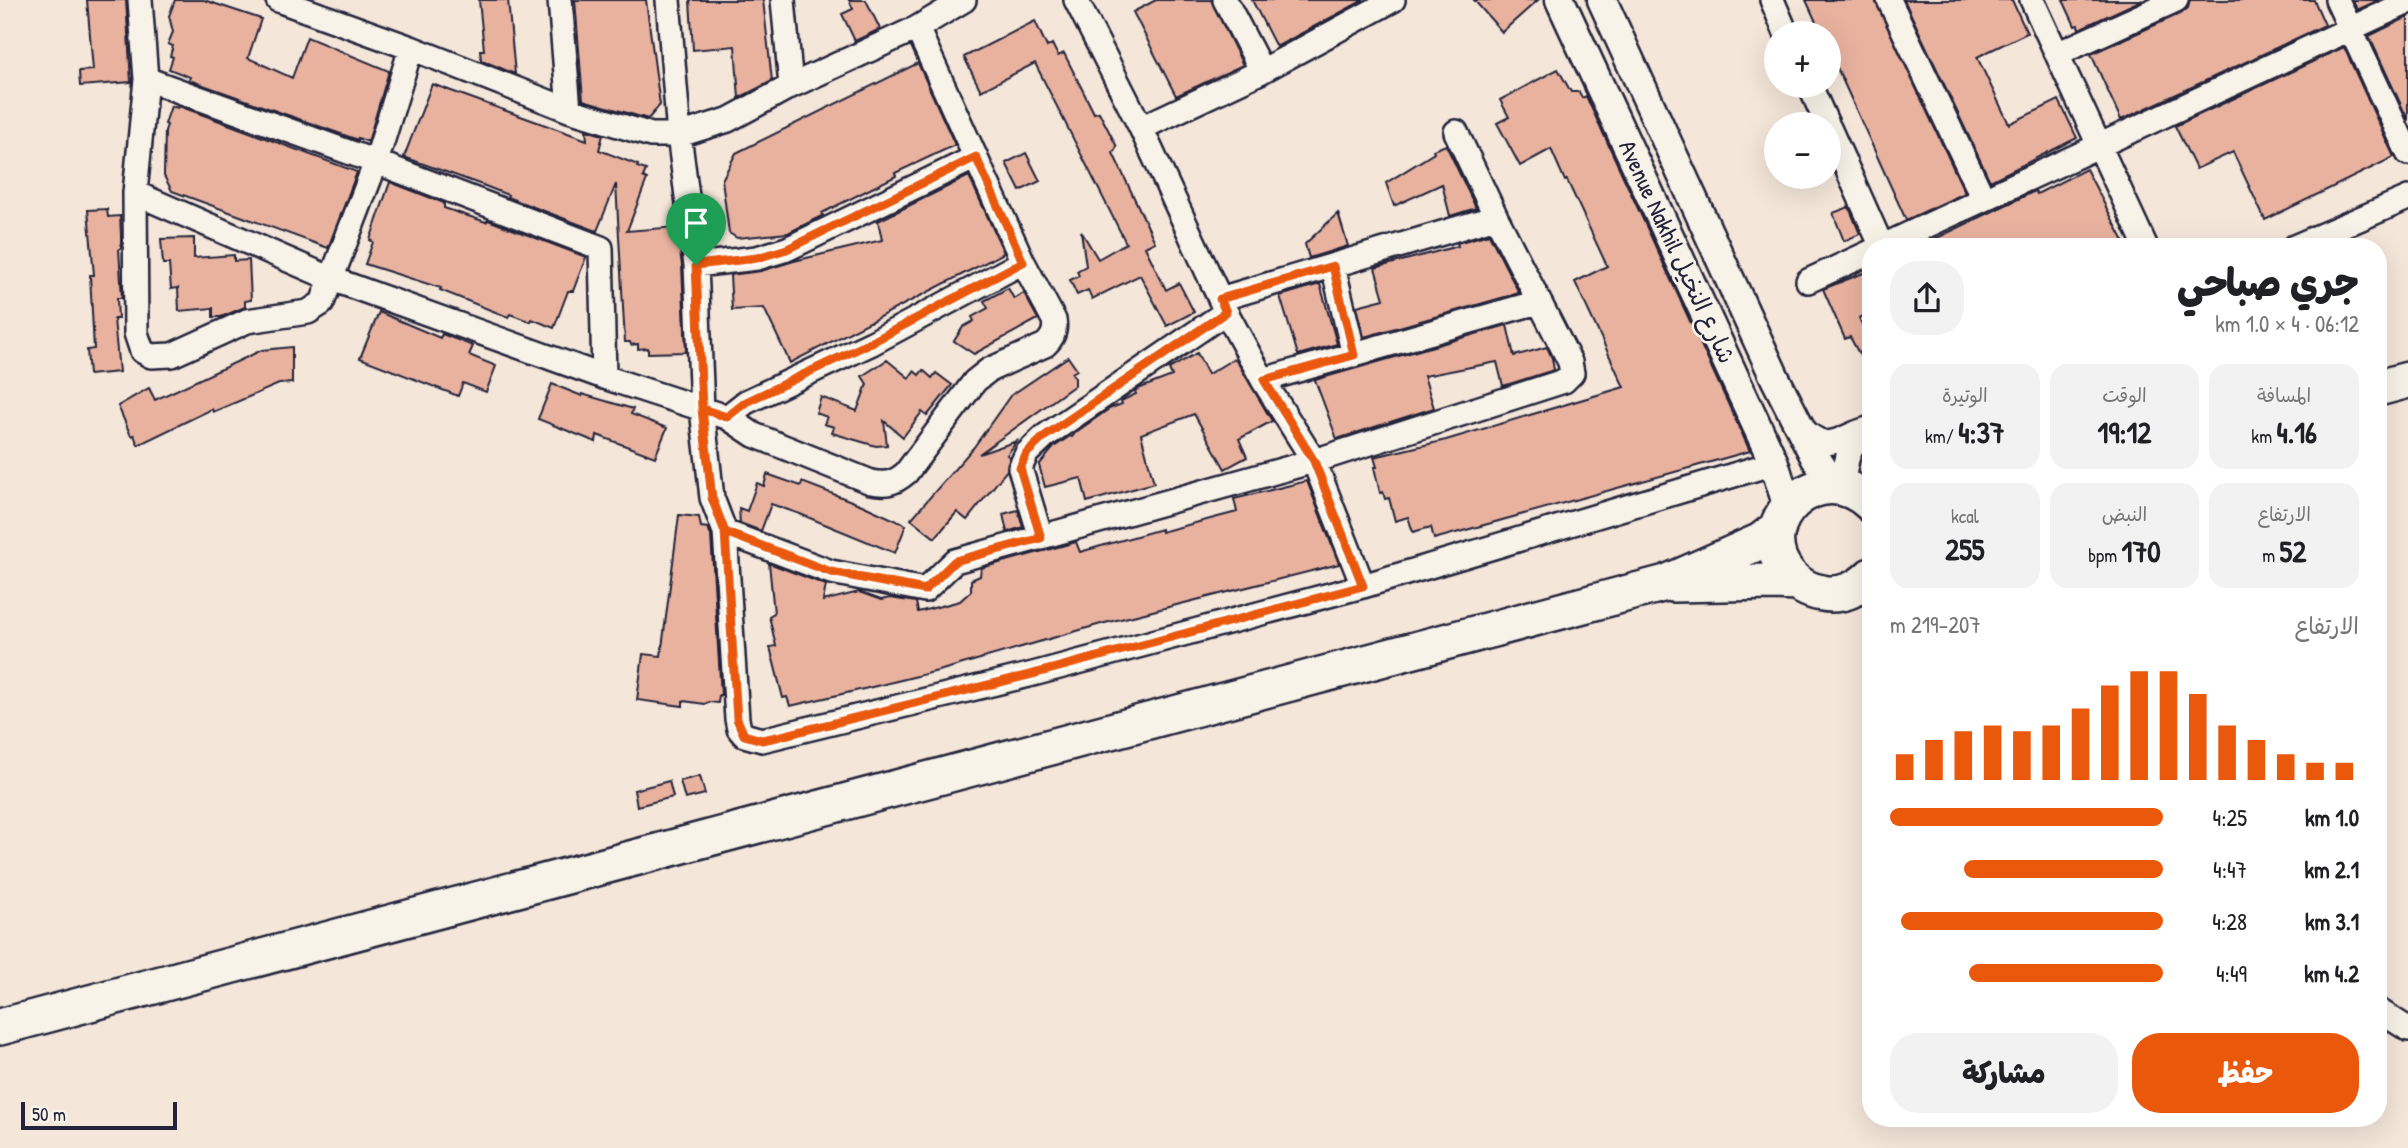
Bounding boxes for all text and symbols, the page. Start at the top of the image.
map controls [1764,21,1841,189]
button: + [1764,21,1841,98]
button: − [1764,112,1841,189]
street label: Avenue Nakhil شارع النخيل [1610,135,1744,369]
pin [666,193,726,265]
icon: arrive [677,204,715,242]
text: جري صباحي [2177,256,2359,308]
button: share [1890,261,1964,335]
text: 06:12 · 4 × 1.0 km [2215,308,2359,339]
text: الوتيرة [1942,382,1988,408]
text: الوقت [2102,382,2147,408]
text: المسافة [2257,382,2311,408]
text: 4:37 [1958,412,2005,452]
text: 19:12 [2098,412,2151,452]
text: 4.16 [2277,412,2317,452]
text: /km [1925,423,1958,449]
text: km [2251,423,2277,449]
text: النبض [2102,501,2147,527]
text: الارتفاع [2258,501,2311,527]
text: kcal [1951,503,1979,529]
text: 255 [1945,529,1985,569]
text: 170 [2122,531,2161,571]
text: 52 [2279,531,2306,571]
text: bpm [2088,542,2122,568]
text: m [2262,542,2279,568]
text: 207–219 m [1890,609,1981,640]
text: الارتفاع [2295,610,2359,641]
text: 4:25 [2213,802,2247,833]
text: 1.0 km [2305,802,2359,833]
text: 4:47 [2213,854,2247,885]
text: 2.1 km [2304,854,2359,885]
text: 4:28 [2212,906,2247,937]
text: 3.1 km [2305,906,2359,937]
text: 4:49 [2216,958,2247,989]
text: 4.2 km [2304,958,2359,989]
button: مشاركة [1890,1033,2118,1113]
button: حفظ [2132,1033,2359,1113]
scale bar [21,1099,177,1131]
text: 50 m [32,1101,66,1127]

